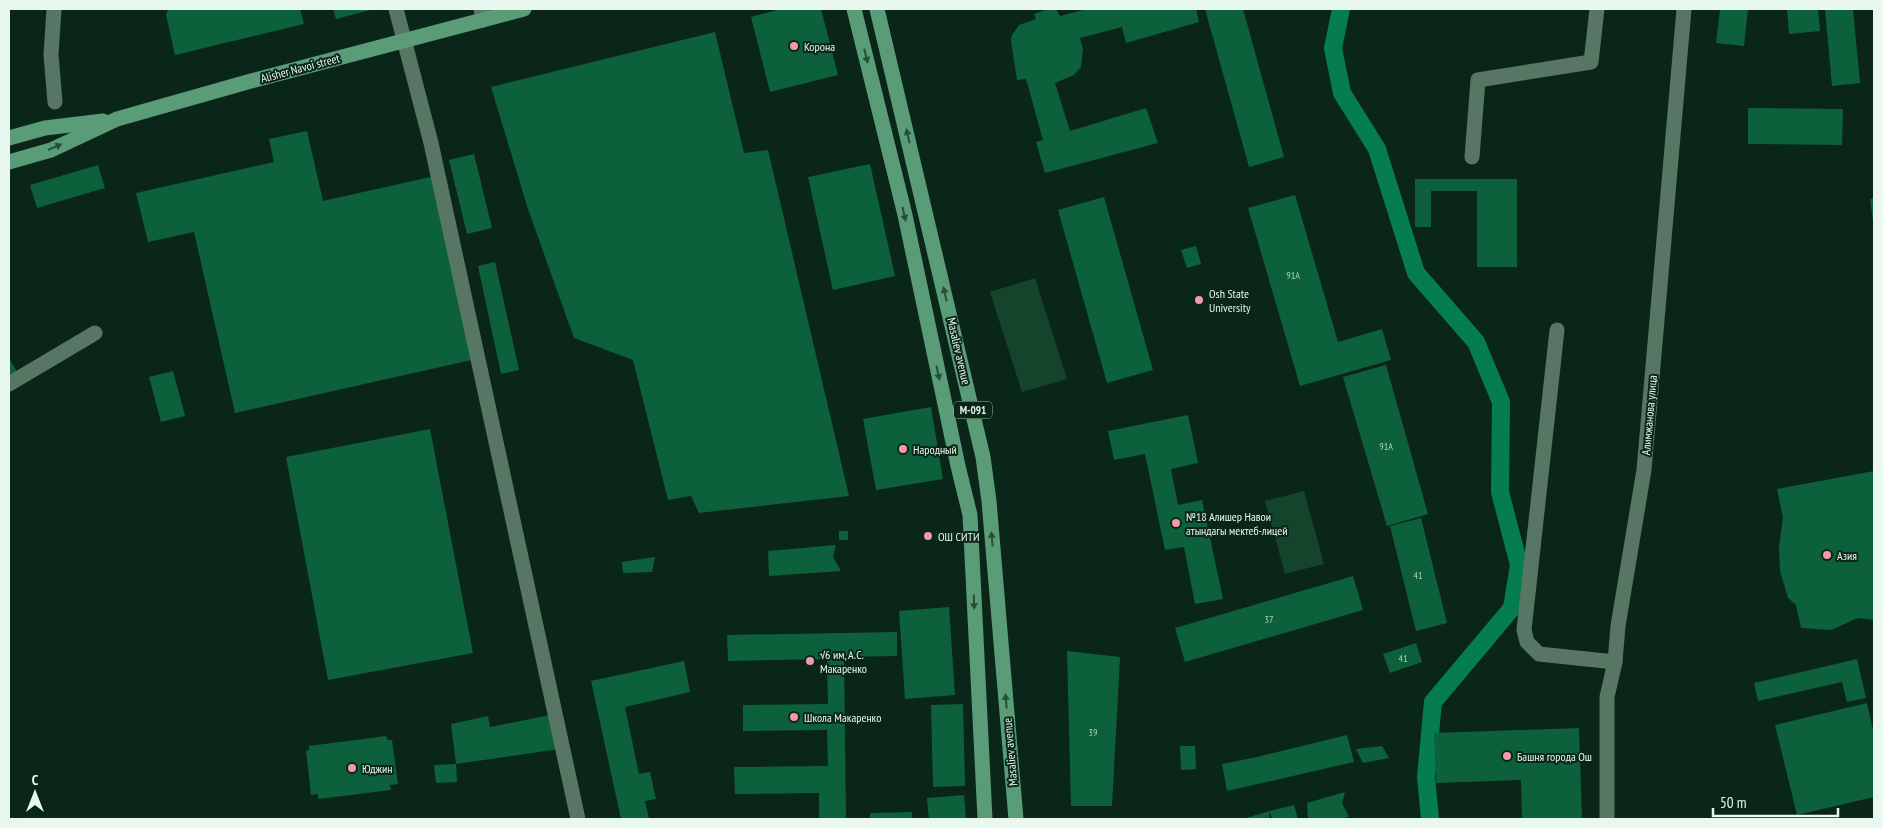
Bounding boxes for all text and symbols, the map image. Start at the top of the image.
place label: Корона [804,39,835,54]
marker: Корона [788,40,800,52]
one-way arrow [862,49,870,64]
street label: Alisher Navoi street [259,50,342,86]
one-way arrow [904,128,912,143]
one-way arrow [48,143,62,151]
one-way arrow [901,206,909,222]
house number: 91А [1286,269,1300,282]
one-way arrow [941,286,949,301]
place label: Osh State University [1209,286,1251,315]
marker: Osh State University [1193,294,1205,306]
street label: Masaliev avenue [944,316,974,386]
one-way arrow [934,365,942,380]
street label: Алимжанова улица [1638,374,1660,456]
road number: М-091 [954,402,992,418]
house number: 91А [1379,440,1393,453]
place label: Народный [913,442,957,457]
marker: Народный [897,443,909,455]
place label: №18 Алишер Навои атындагы мектеб-лицей [1186,509,1288,538]
marker: №18 Алишер Навои атындагы мектеб-лицей [1170,517,1182,529]
place label: ОШ СИТИ [938,529,979,544]
marker: ОШ СИТИ [922,530,934,542]
one-way arrow [988,531,996,547]
place label: Азия [1837,548,1857,563]
marker: Азия [1821,549,1833,561]
house number: 41 [1414,569,1423,582]
one-way arrow [970,594,978,610]
house number: 37 [1265,613,1274,626]
place label: √6 им, А.С. Макаренко [819,647,867,676]
house number: 41 [1399,652,1408,665]
marker: √6 им, А.С. Макаренко [804,655,816,667]
one-way arrow [1002,693,1010,709]
place label: Школа Макаренко [804,710,881,725]
marker: Школа Макаренко [788,711,800,723]
street label: Masaliev avenue [1000,717,1020,787]
house number: 39 [1089,726,1098,739]
place label: Башня города Ош [1517,749,1592,764]
marker: Башня города Ош [1501,750,1513,762]
place label: Юджин [362,761,393,776]
marker: Юджин [346,762,358,774]
north arrow [10,768,60,818]
text: С [32,771,39,789]
scale bar [1713,786,1838,818]
text: 50 m [1720,793,1746,812]

